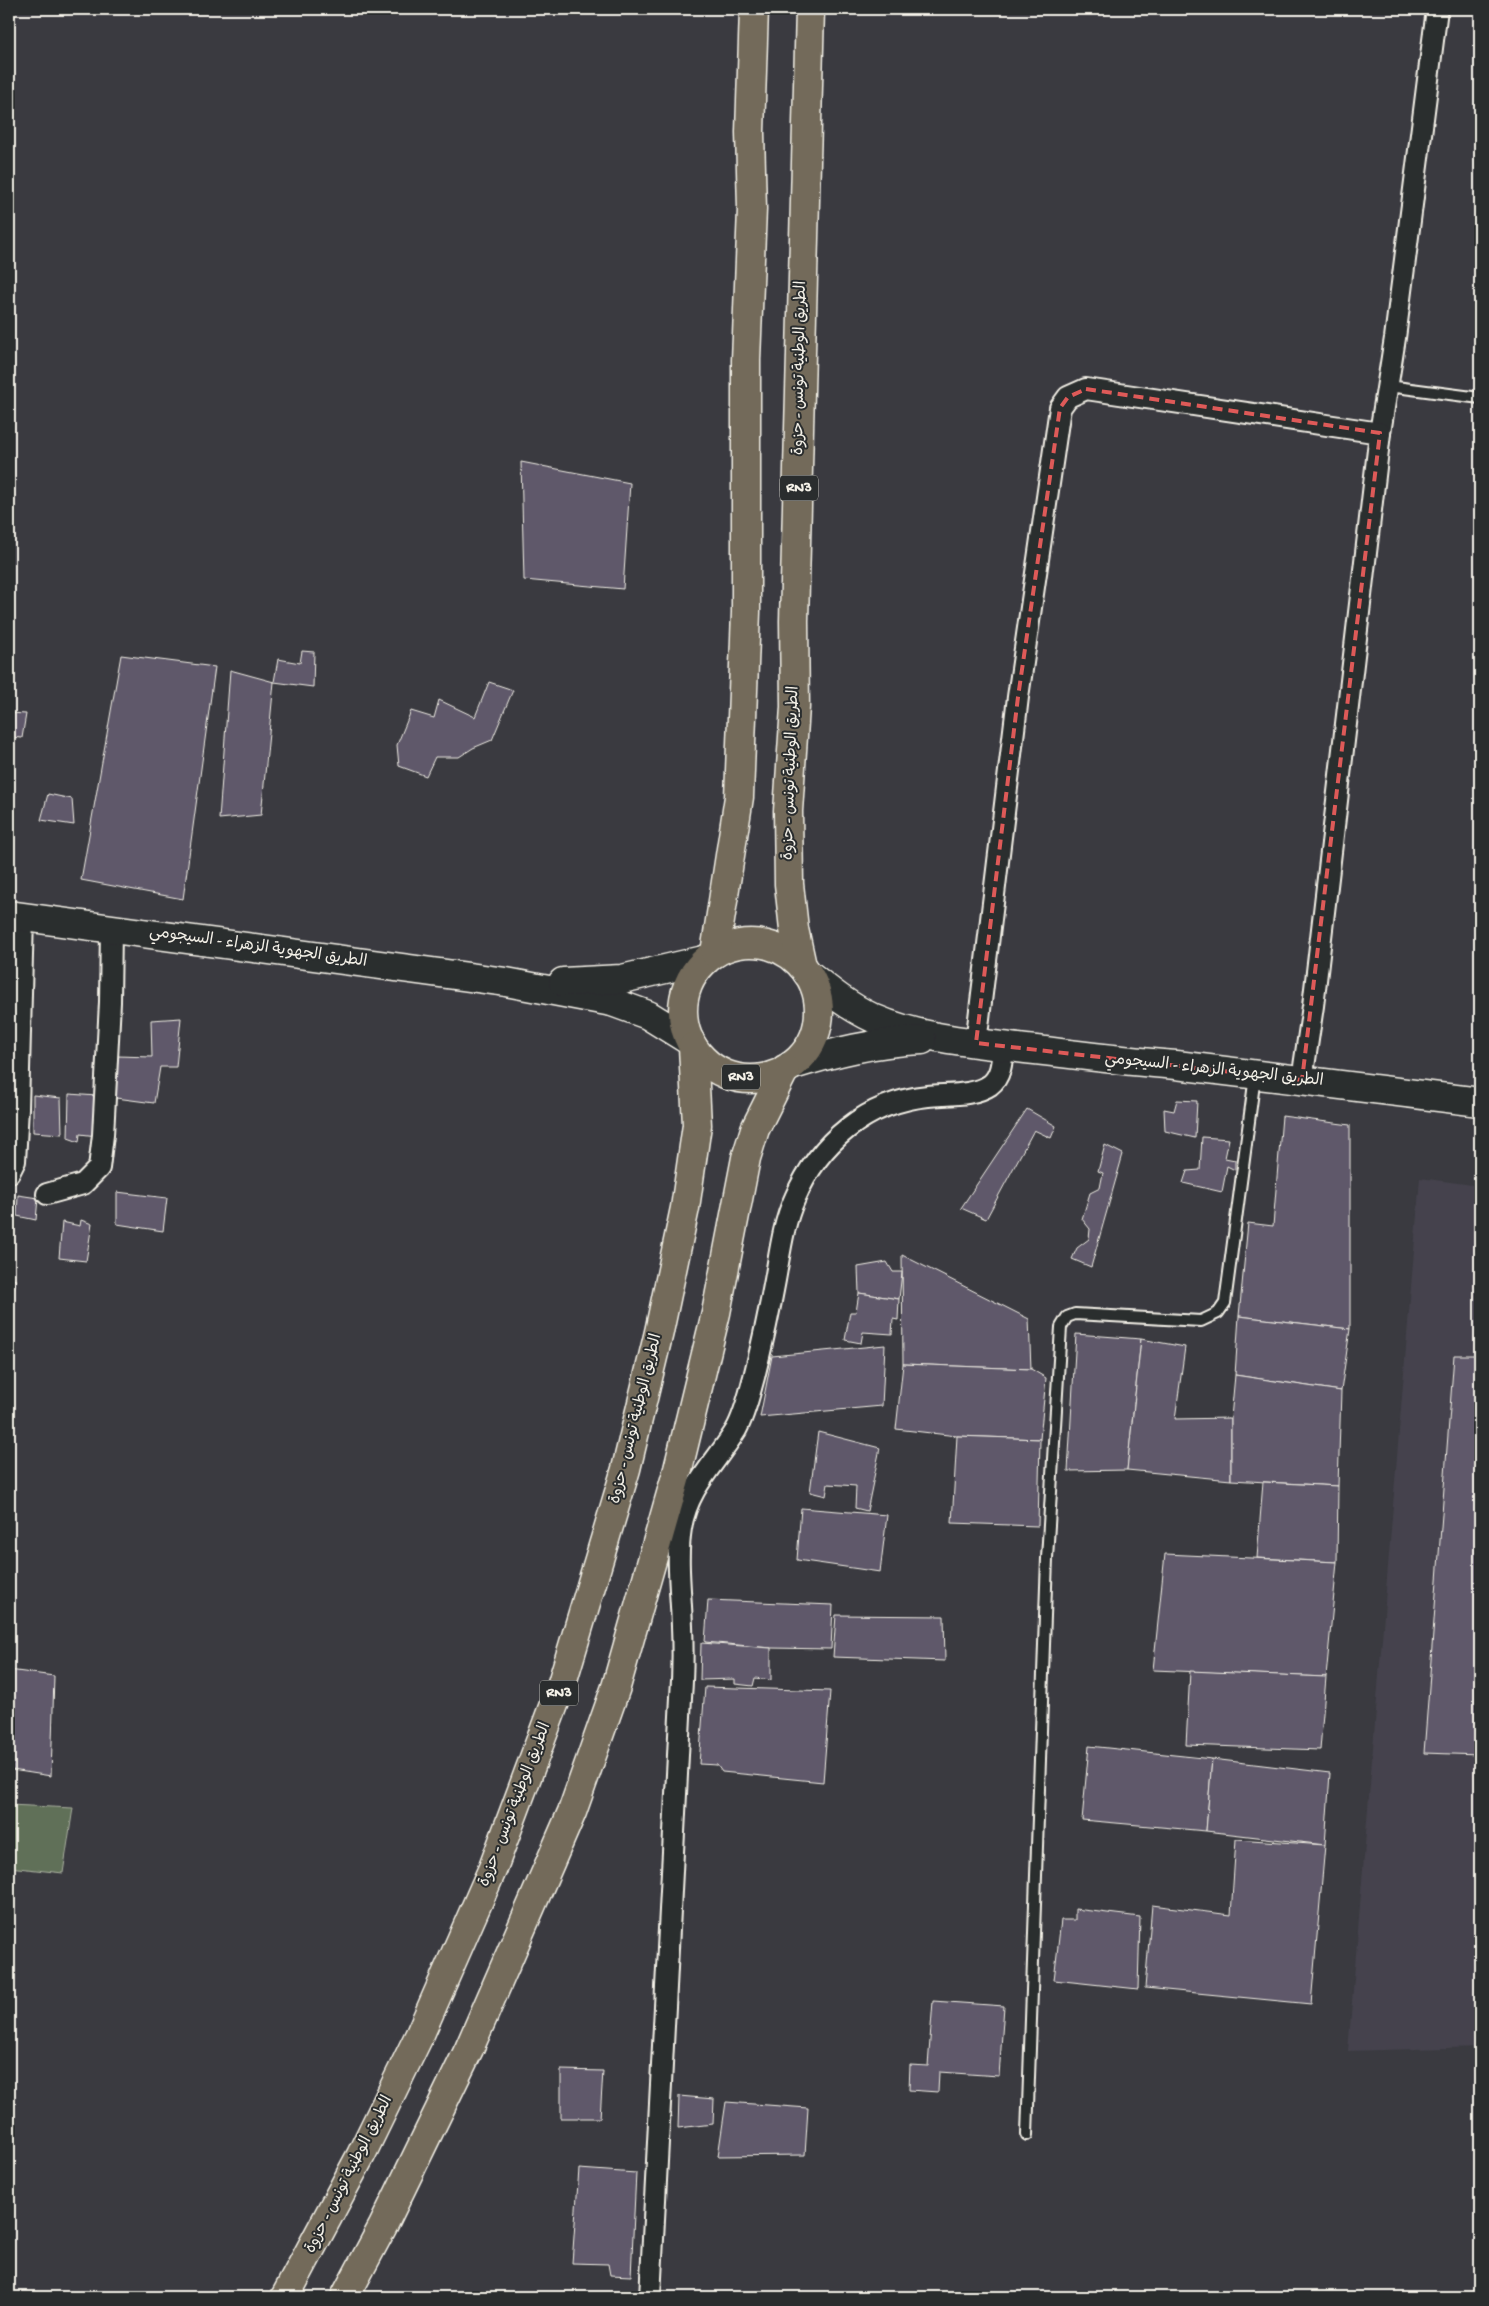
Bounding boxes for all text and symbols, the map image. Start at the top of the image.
street label: الطريق الوطنية تونس - حزوة [789,281,812,455]
road number: RN3 [780,476,818,500]
street label: الطريق الوطنية تونس - حزوة [778,686,805,860]
street label: الطريق الجهوية الزهراء - السيجومي [148,922,368,975]
street label: الطريق الجهوية الزهراء - السيجومي [1104,1049,1324,1094]
road number: RN3 [722,1064,760,1090]
street label: الطريق الوطنية تونس - حزوة [606,1332,667,1506]
road number: RN3 [540,1680,578,1706]
street label: الطريق الوطنية تونس - حزوة [475,1720,556,1890]
street label: الطريق الوطنية تونس - حزوة [301,2093,398,2257]

